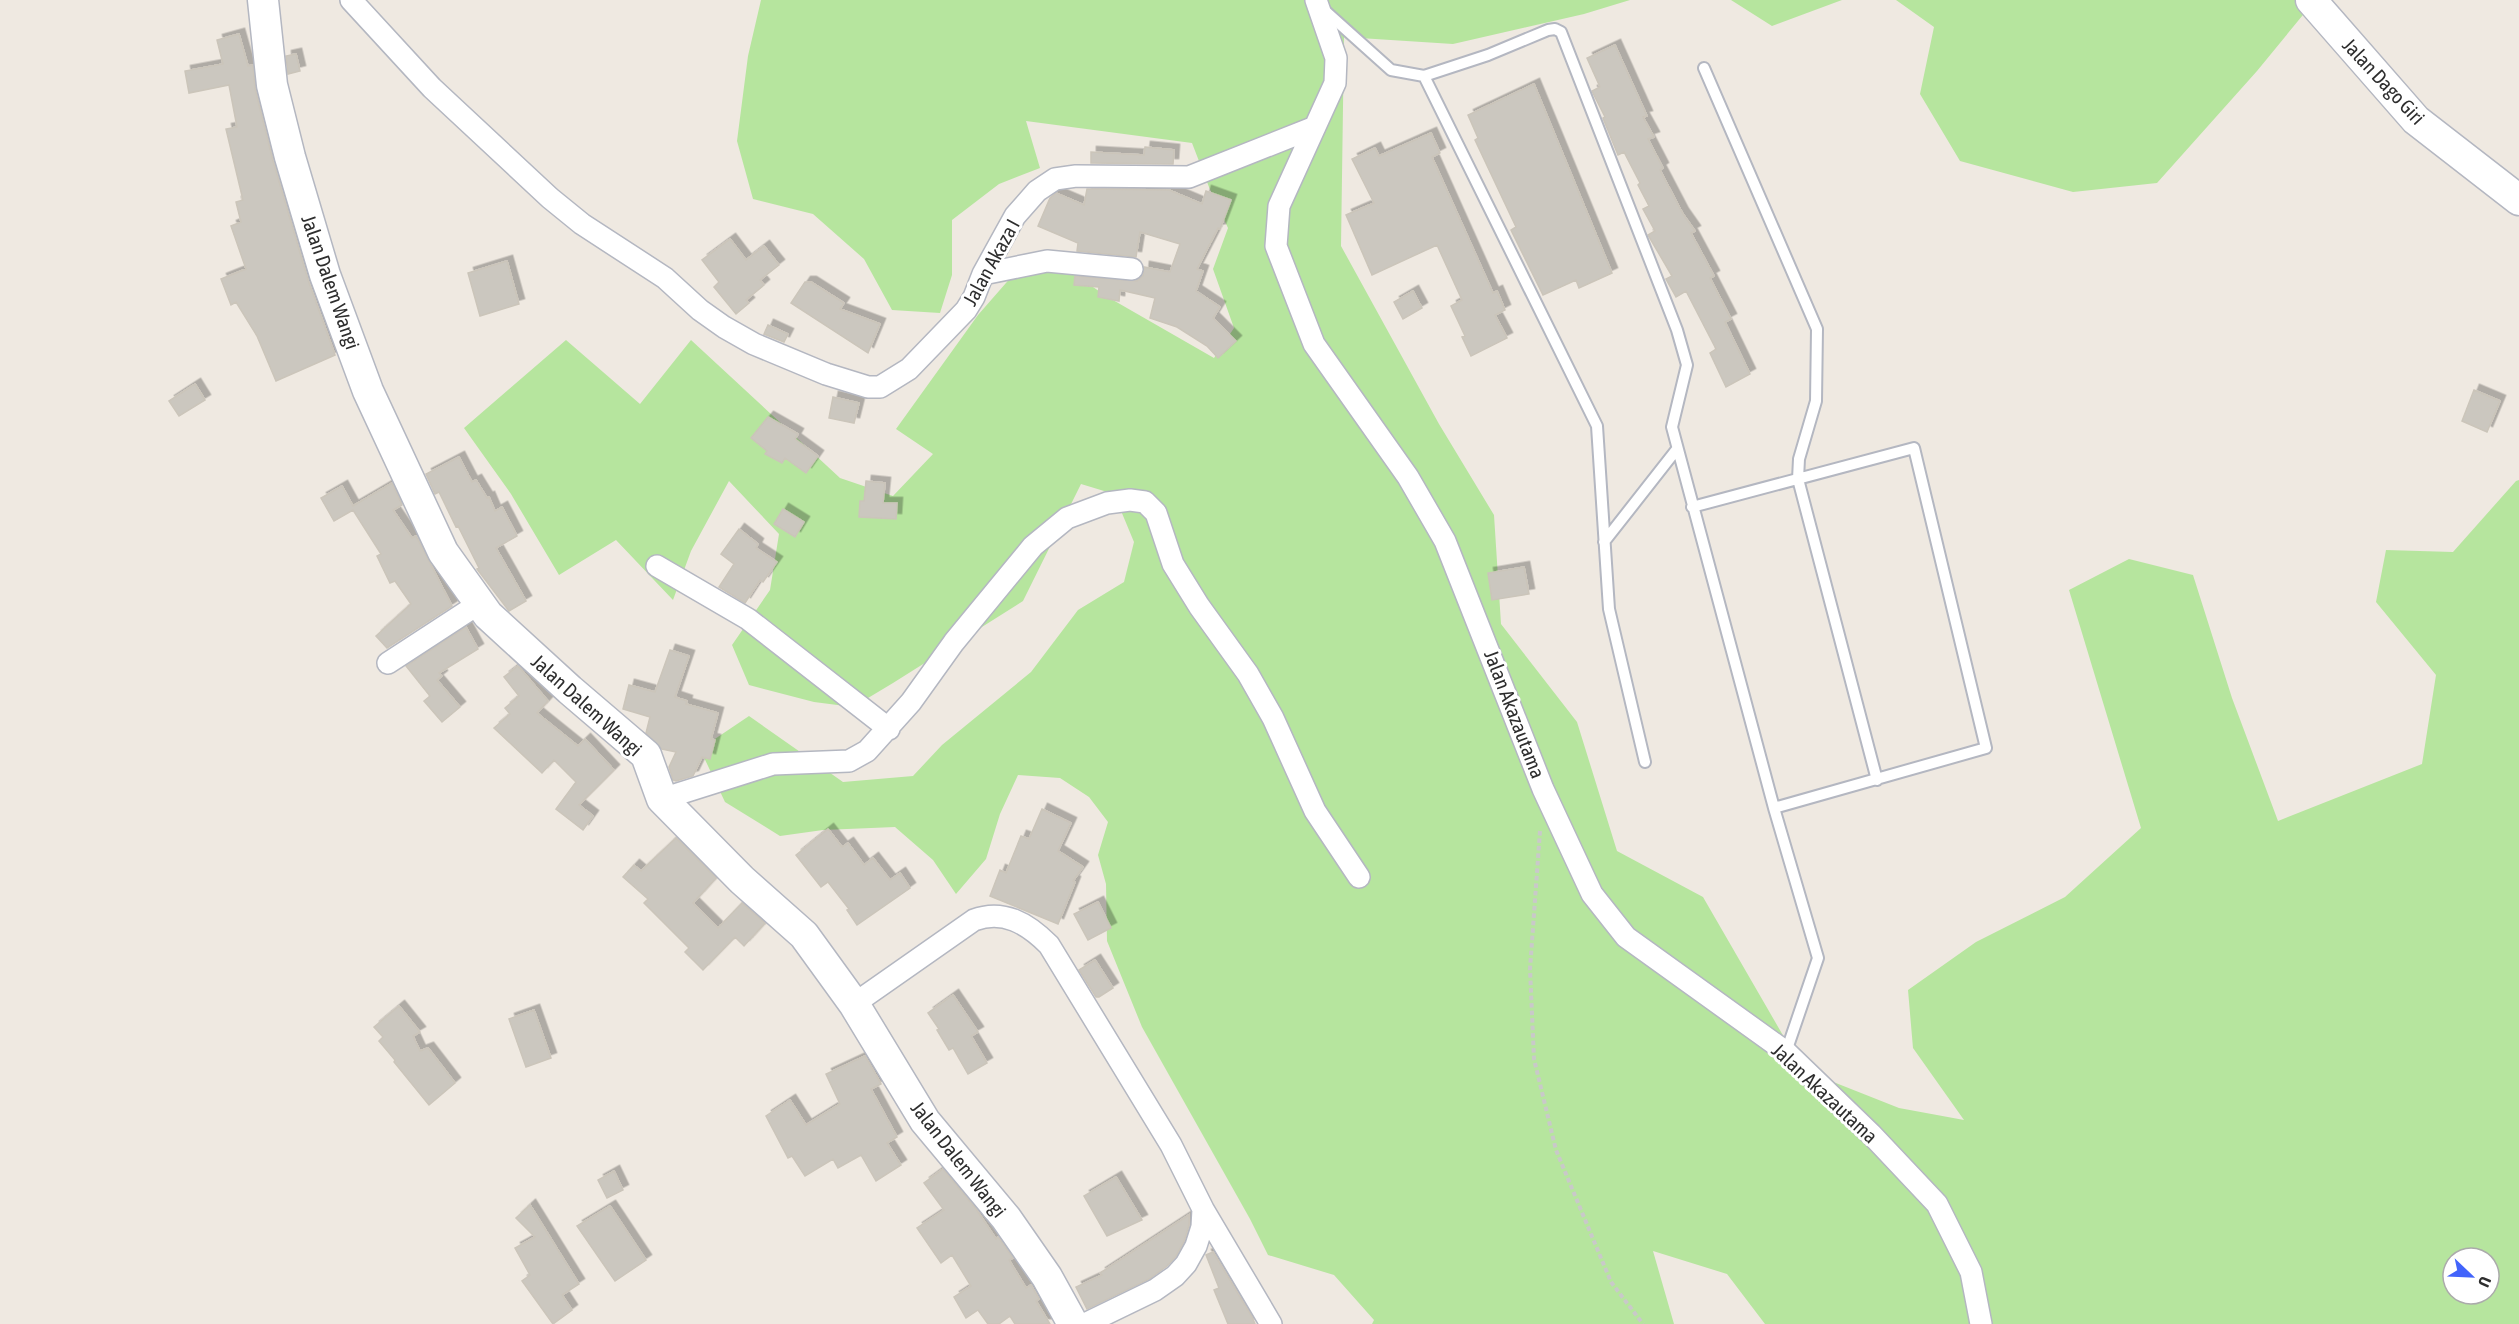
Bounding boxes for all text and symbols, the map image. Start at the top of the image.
street label: Jalan Dago Giri [2338,33,2430,129]
street label: Jalan Dalem Wangi [297,212,365,352]
street label: Jalan Akaza I [958,215,1024,309]
street label: Jalan Akazautama [1480,647,1550,781]
street label: Jalan Dalem Wangi [527,649,647,761]
street label: Jalan Akazautama [1768,1038,1882,1148]
street label: Jalan Dalem Wangi [907,1096,1011,1222]
north arrow [2441,1246,2501,1306]
text: U [2475,1274,2495,1290]

